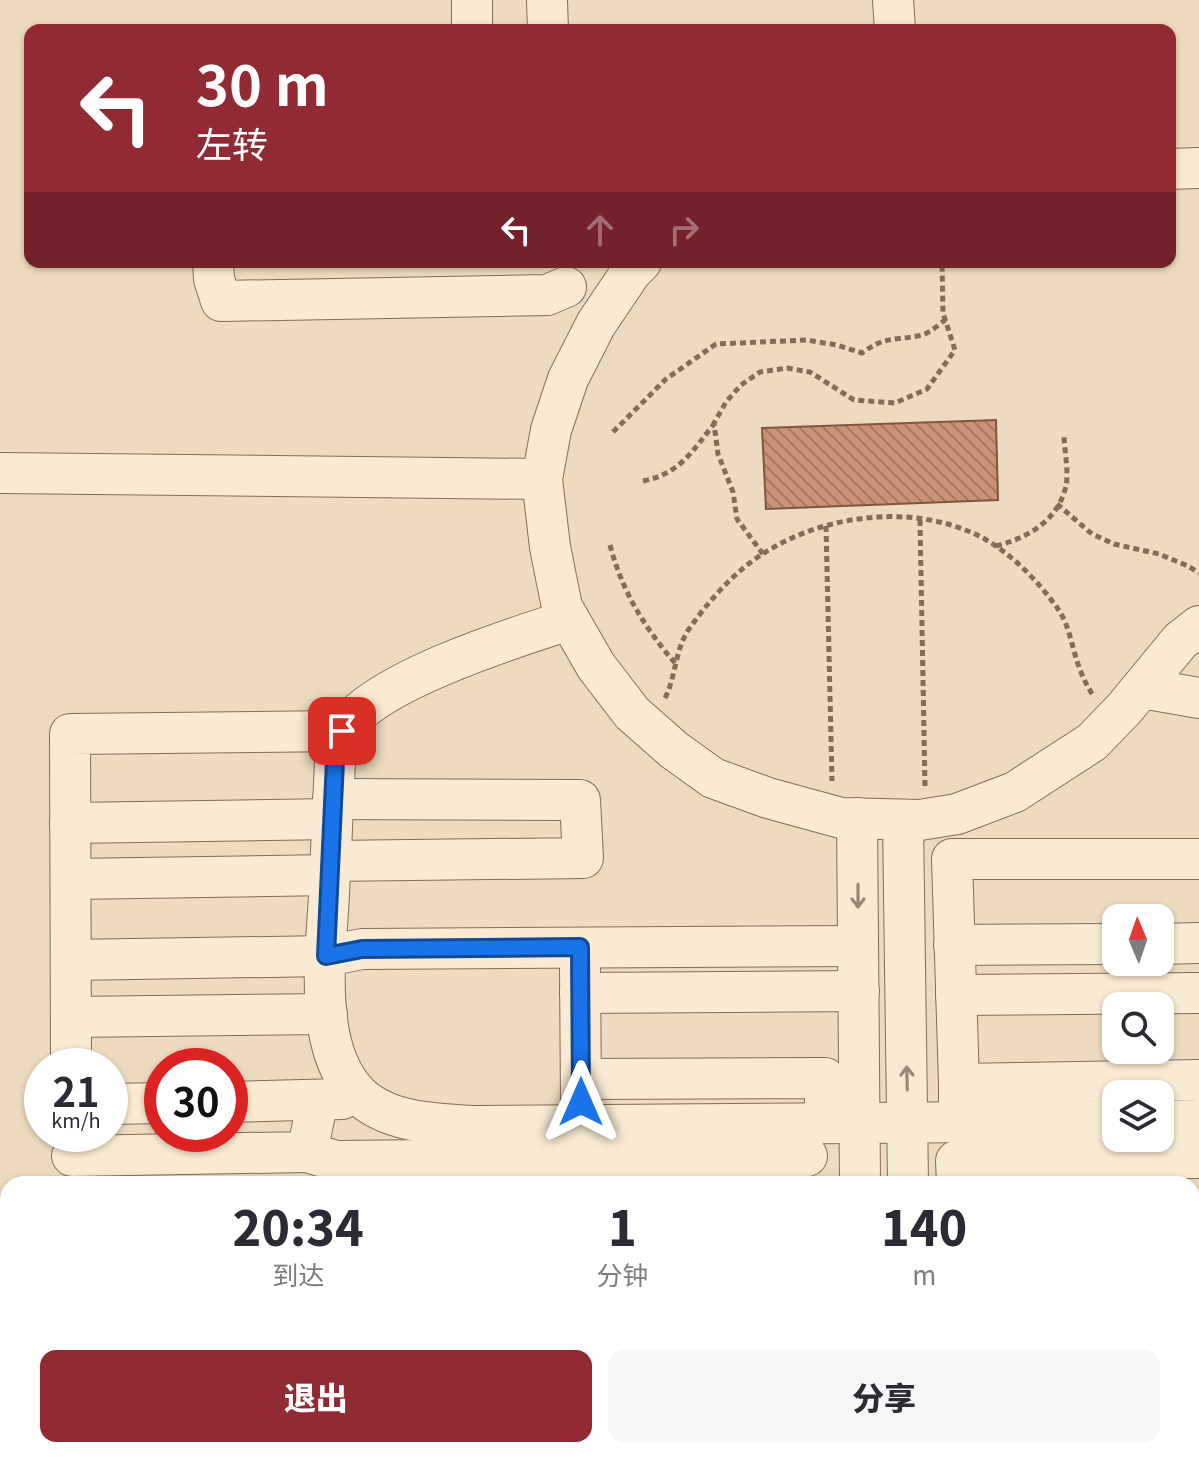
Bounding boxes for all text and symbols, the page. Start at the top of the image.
text: 30 m [196,41,329,122]
icon: left [64,56,168,160]
text: 左转 [196,116,268,168]
icon: left [494,208,538,252]
icon: ahead [578,208,622,252]
icon: right [662,208,706,252]
pin [308,697,376,765]
icon: arrive [320,709,364,753]
one-way arrow [850,882,866,909]
north arrow [1102,904,1174,976]
map controls [1102,904,1174,1152]
button: search [1102,992,1174,1064]
speed limit sign: 30 [144,1048,248,1152]
position arrow [539,1060,623,1144]
text: 21 [52,1061,100,1119]
one-way arrow [899,1065,915,1092]
button: layers [1102,1080,1174,1152]
text: km/h [51,1105,101,1134]
text: 20:34 [233,1190,364,1260]
text: 1 [608,1190,637,1260]
text: 140 [881,1190,967,1260]
text: 到达 [272,1255,324,1292]
text: 分钟 [596,1255,648,1292]
text: m [912,1255,936,1292]
button: 退出 [40,1350,592,1442]
button: 分享 [608,1350,1160,1442]

